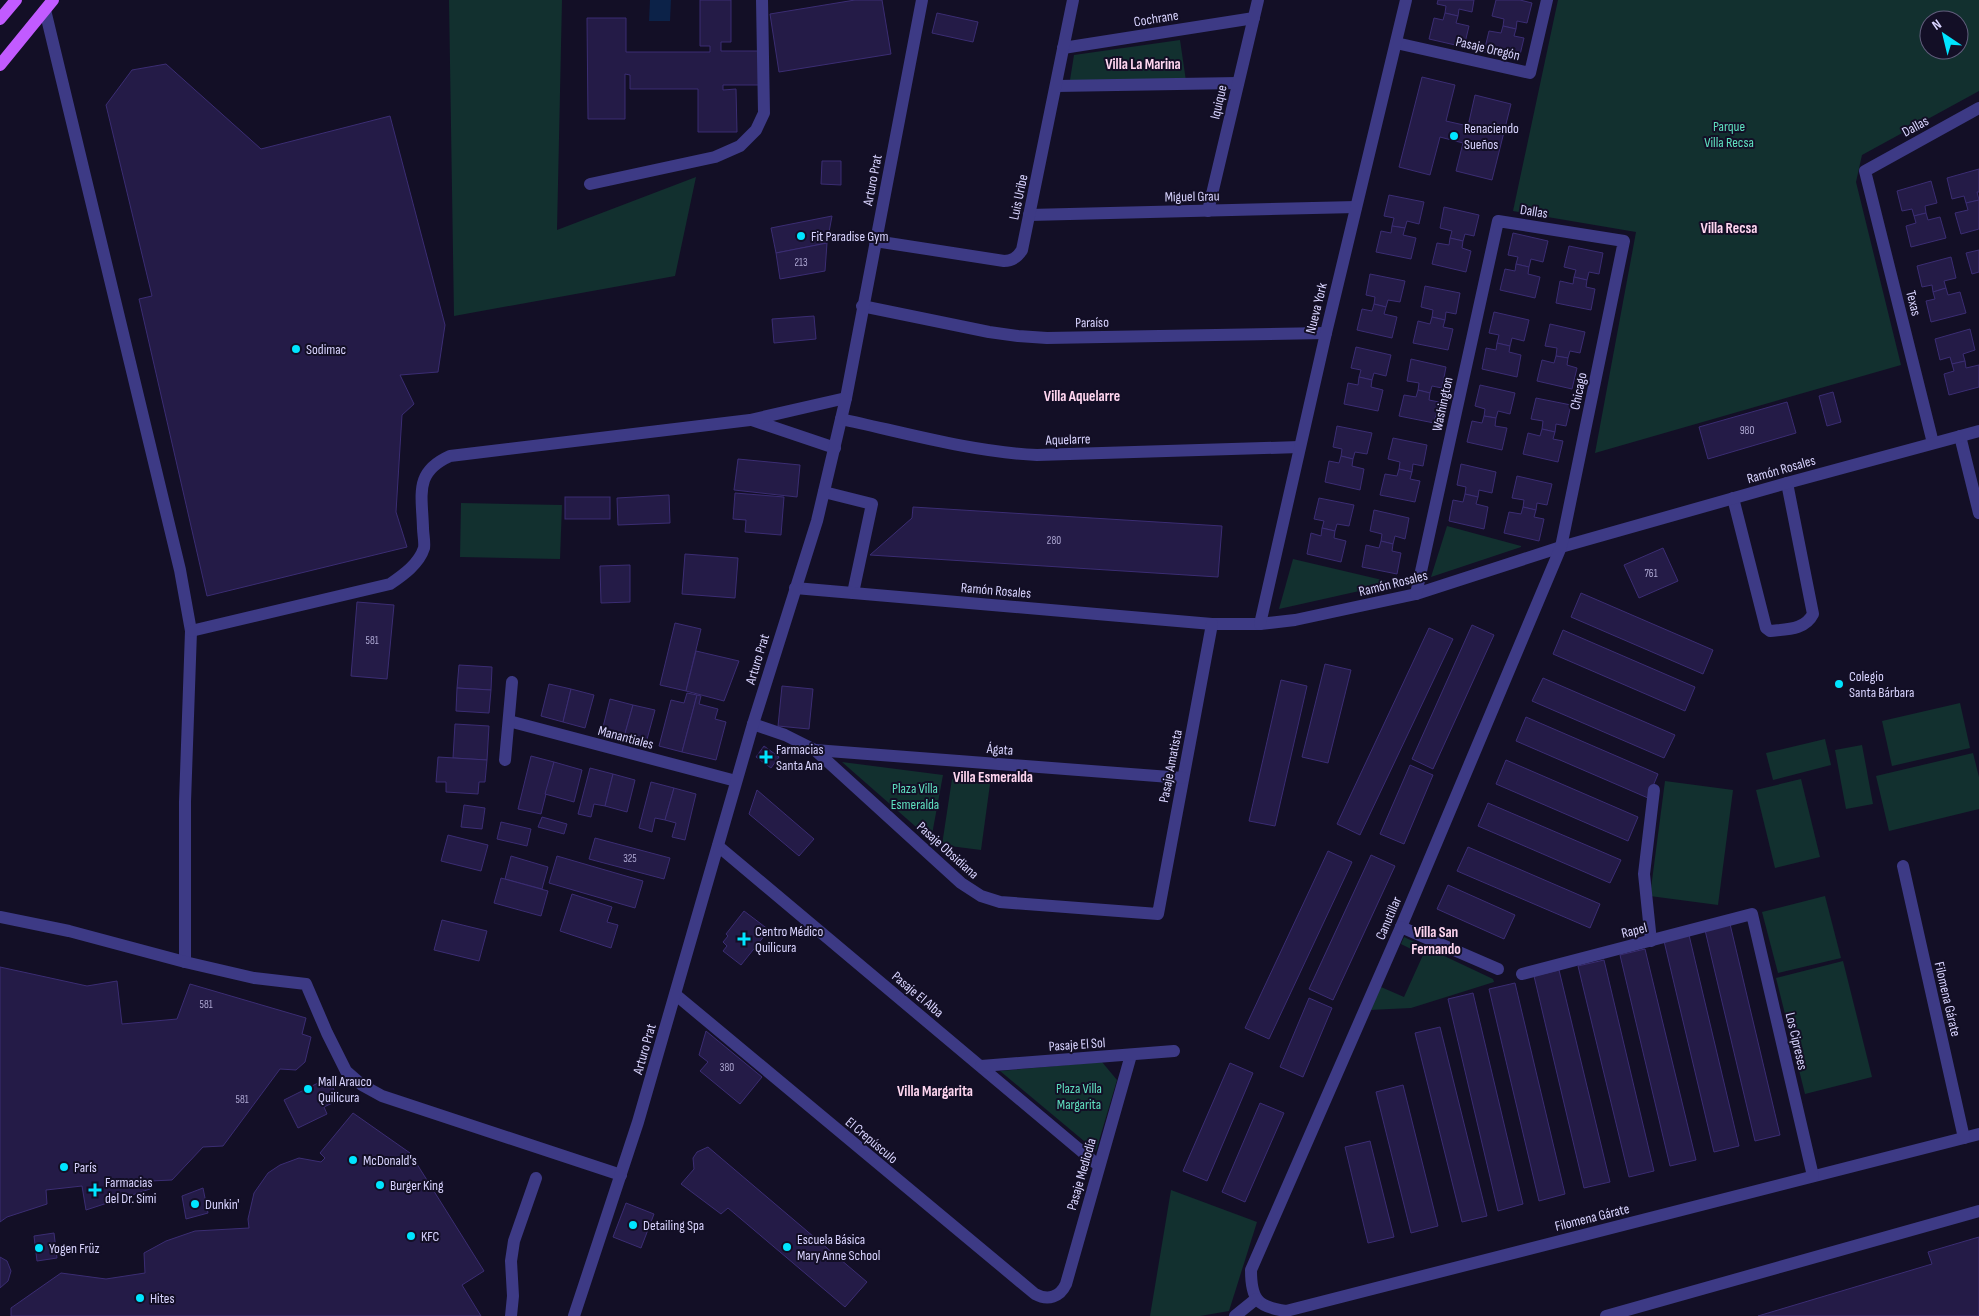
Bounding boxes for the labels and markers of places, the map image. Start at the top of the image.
place label: Renaciendo Sueños [1464,120,1519,153]
marker: Renaciendo Sueños [1448,130,1460,142]
place label: Fit Paradise Gym [811,228,888,245]
marker: Fit Paradise Gym [795,230,807,242]
place label: Sodimac [306,341,346,358]
marker: Sodimac [290,343,302,355]
place label: Colegio Santa Bárbara [1849,668,1914,701]
marker: Colegio Santa Bárbara [1833,678,1845,690]
place label: Farmacias Santa Ana [776,741,823,774]
marker: Farmacias Santa Ana [760,751,772,763]
place label: Centro Médico Quilicura [755,923,823,956]
marker: Centro Médico Quilicura [737,932,751,946]
place label: Mall Arauco Quilicura [318,1073,372,1106]
marker: Mall Arauco Quilicura [302,1083,314,1095]
place label: McDonald's [363,1152,417,1169]
marker: McDonald's [347,1154,359,1166]
place label: París [74,1159,97,1176]
marker: París [58,1161,70,1173]
place label: Farmacias del Dr. Simi [105,1174,156,1207]
place label: Burger King [390,1177,444,1194]
marker: Burger King [374,1179,386,1191]
marker: Farmacias del Dr. Simi [89,1184,101,1196]
place label: Dunkin' [205,1196,239,1213]
marker: Dunkin' [189,1198,201,1210]
place label: Detailing Spa [643,1217,704,1234]
marker: Detailing Spa [627,1219,639,1231]
place label: KFC [421,1228,440,1245]
marker: KFC [405,1230,417,1242]
place label: Escuela Básica Mary Anne School [797,1231,880,1264]
place label: Yogen Früz [49,1240,99,1257]
marker: Escuela Básica Mary Anne School [781,1241,793,1253]
marker: Yogen Früz [33,1242,45,1254]
place label: Hites [150,1290,175,1307]
marker: Hites [134,1292,146,1304]

